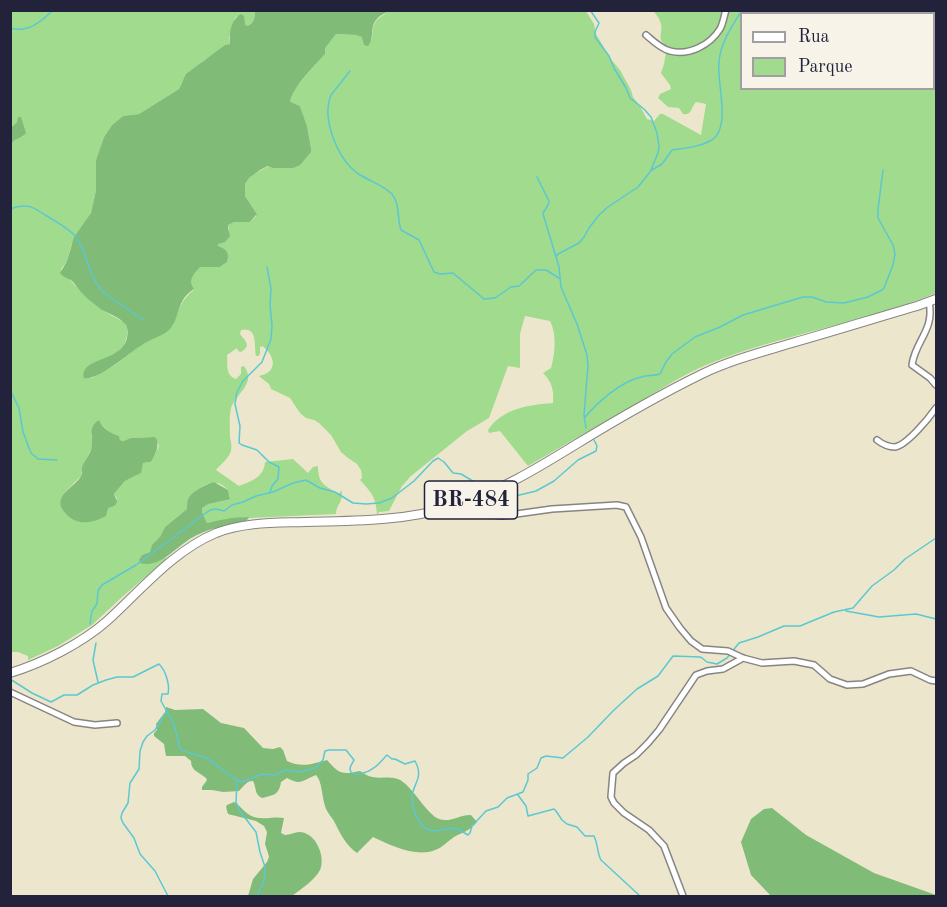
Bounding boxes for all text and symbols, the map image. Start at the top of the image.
legend [740,12,935,90]
text: Rua [798,28,829,46]
text: Parque [798,58,853,76]
road number: BR-484 [424,481,518,519]

